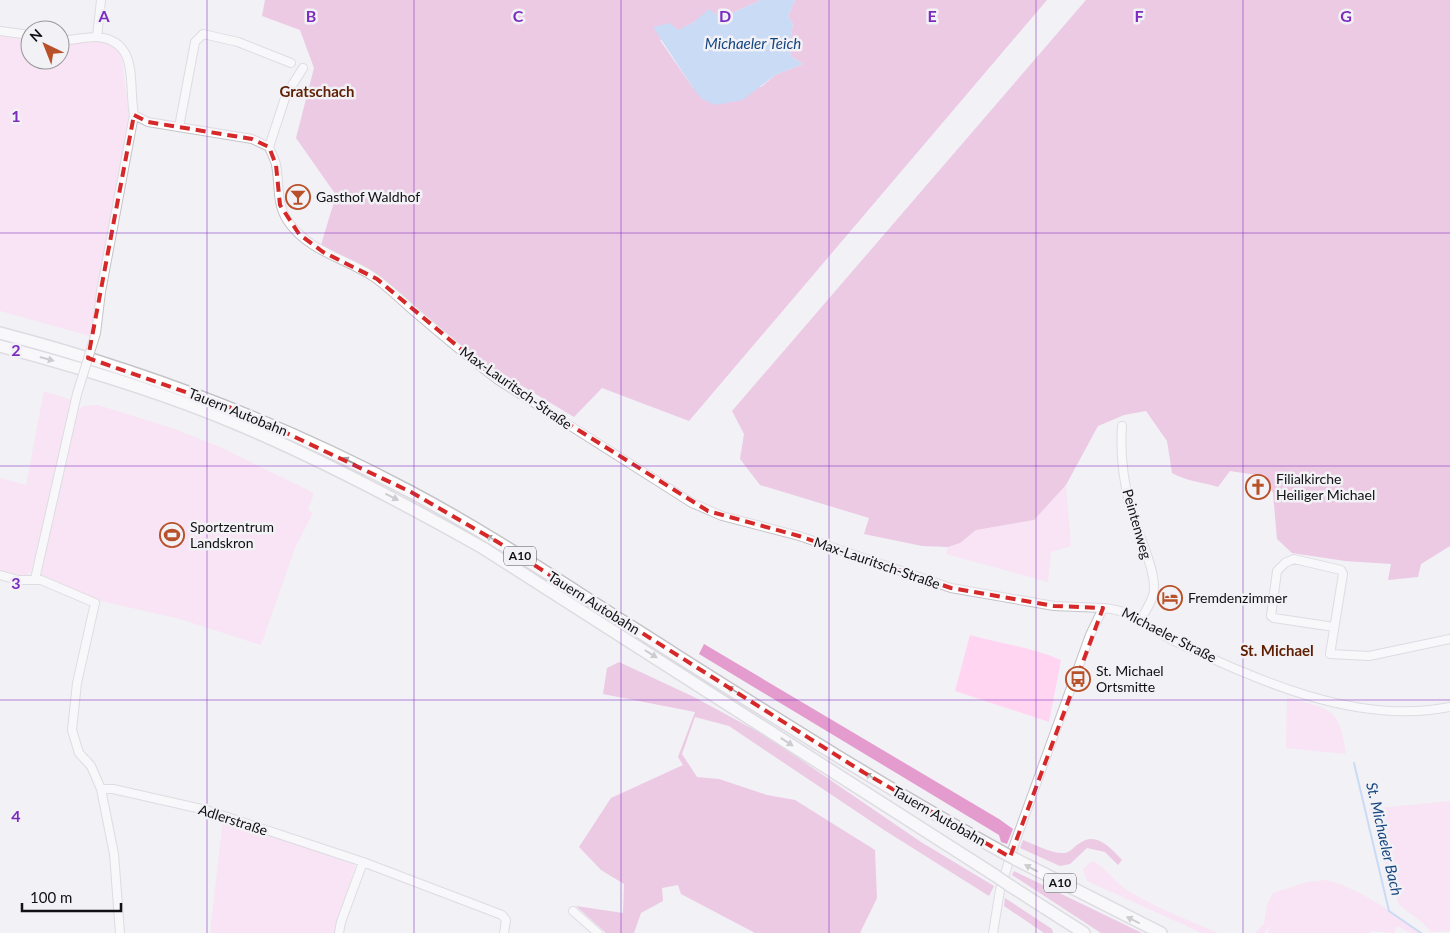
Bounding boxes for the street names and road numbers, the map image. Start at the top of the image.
street label: Max-Lauritsch-Straße [457,343,575,433]
street label: Tauern Autobahn [186,384,290,439]
street label: Peintenweg [1119,487,1156,561]
street label: Max-Lauritsch-Straße [812,533,943,592]
road number: A10 [504,546,536,566]
street label: Tauern Autobahn [545,567,643,638]
street label: Michaeler Straße [1119,603,1219,666]
street label: Tauern Autobahn [889,782,989,849]
street label: Adlerstraße [197,800,270,839]
road number: A10 [1044,874,1076,892]

